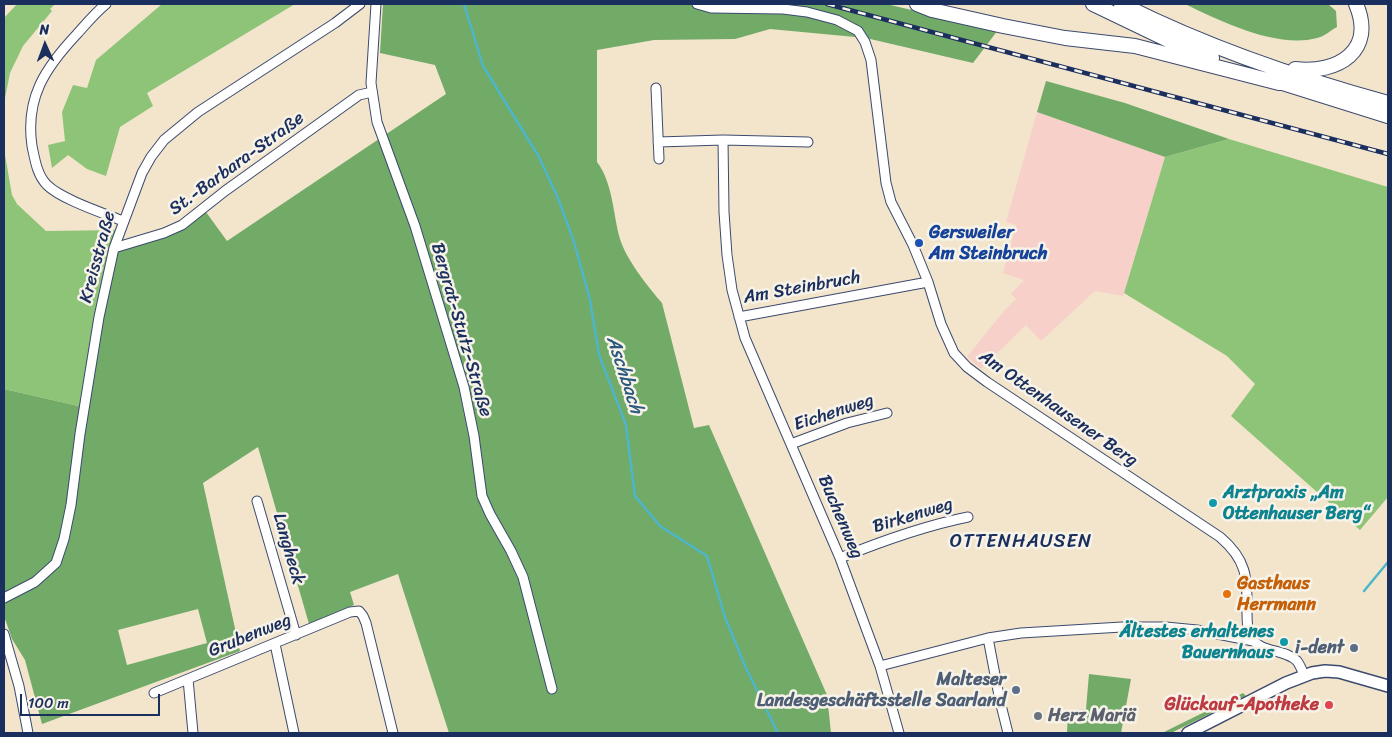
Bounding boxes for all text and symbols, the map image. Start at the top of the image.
text: N [39,17,50,42]
north arrow [20,20,70,70]
street label: St.-Barbara-Straße [165,108,309,220]
street label: Kreisstraße [75,209,121,305]
place label: Gersweiler Am Steinbruch [929,222,1047,264]
marker: Gersweiler Am Steinbruch [913,237,925,249]
street label: Bergrat-Stutz-Straße [426,241,496,419]
street label: Am Steinbruch [742,267,862,309]
water label: Aschbach [601,333,647,417]
street label: Am Ottenhausener Berg [975,346,1141,472]
street label: Eichenweg [791,390,877,436]
street label: Buchenweg [813,472,867,562]
place label: Arztpraxis „Am Ottenhauser Berg“ [1223,482,1370,524]
street label: Birkenweg [870,494,956,538]
marker: Arztpraxis „Am Ottenhauser Berg“ [1207,497,1219,509]
street label: Langheck [268,511,308,587]
district label: OTTENHAUSEN [949,531,1093,553]
place label: Gasthaus Herrmann [1237,573,1316,616]
marker: Gasthaus Herrmann [1221,588,1233,600]
street label: Grubenweg [206,610,294,662]
place label: Ältestes erhaltenes Bauernhaus [1119,621,1274,664]
marker: Ältestes erhaltenes Bauernhaus [1278,636,1290,648]
place label: i-dent [1295,637,1344,659]
marker: i-dent [1348,642,1360,654]
place label: Malteser Landesgeschäftsstelle Saarland [757,669,1006,712]
scale bar [22,684,162,716]
marker: Malteser Landesgeschäftsstelle Saarland [1010,684,1022,696]
text: 100 m [28,690,69,716]
place label: Glückauf-Apotheke [1164,694,1319,716]
marker: Glückauf-Apotheke [1323,699,1335,711]
place label: Herz Mariä [1048,705,1136,727]
marker: Herz Mariä [1032,710,1044,722]

